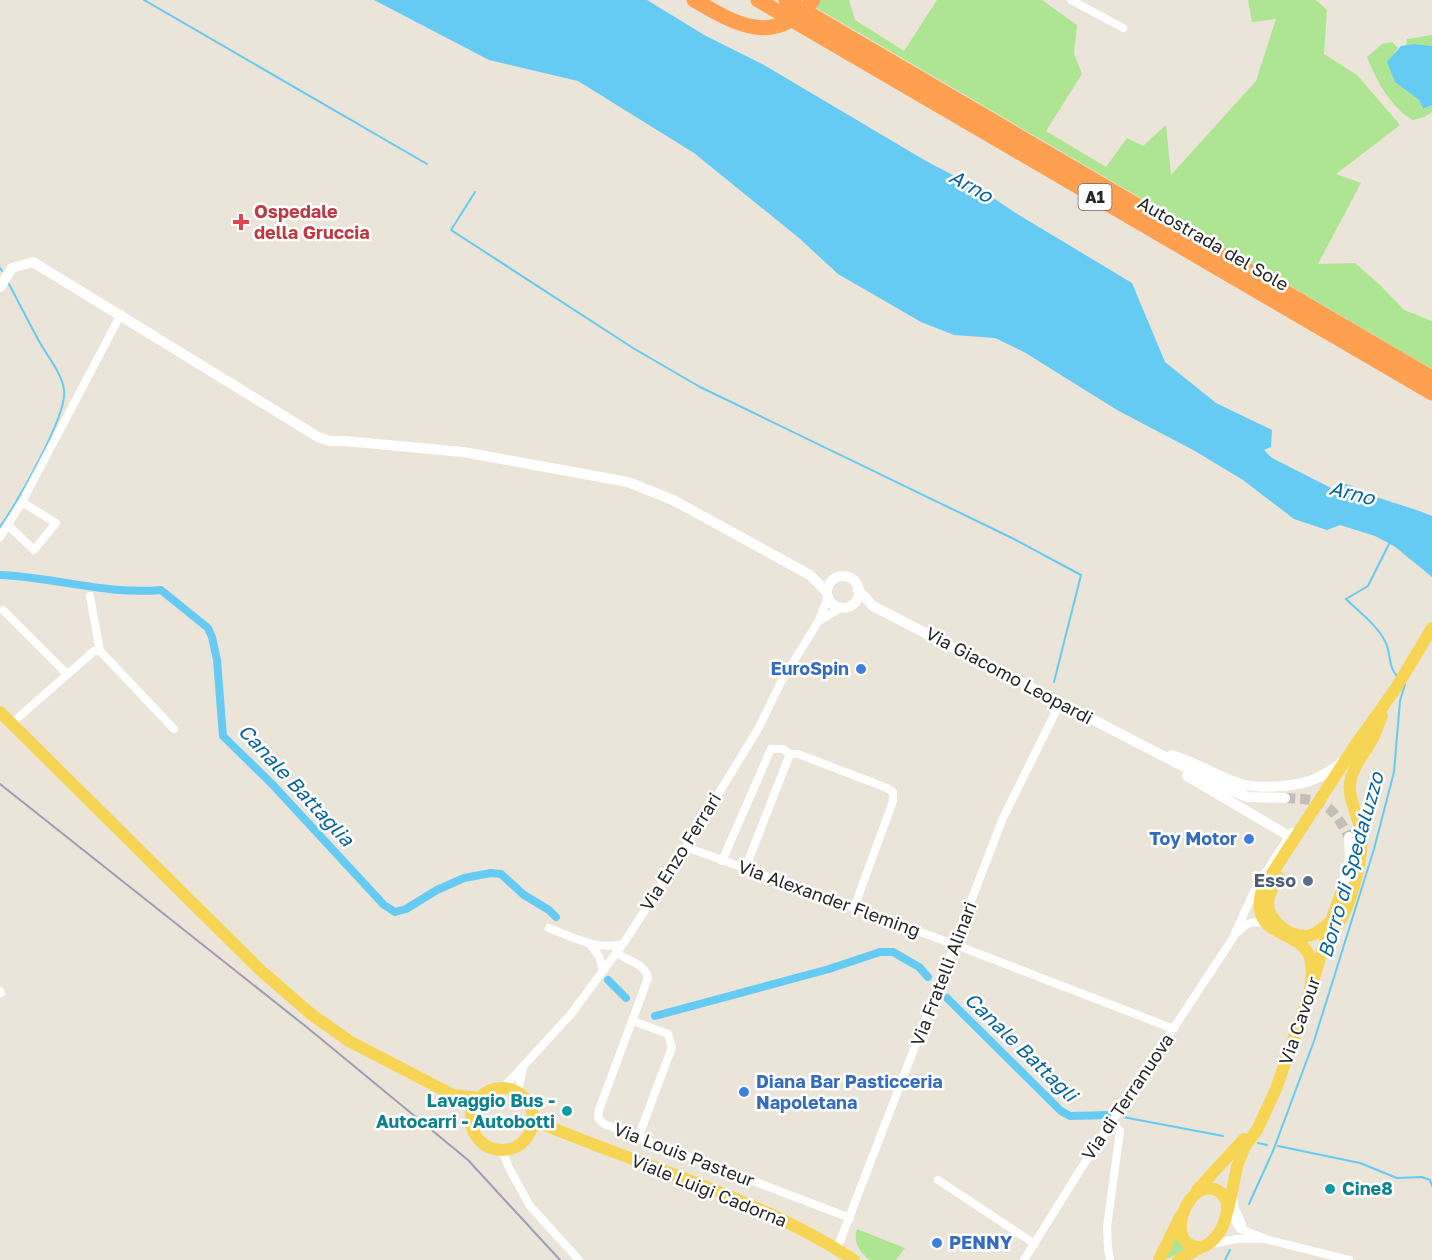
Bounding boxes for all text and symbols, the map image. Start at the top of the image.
water label: Arno [946,163,998,207]
road number: A1 [1078,184,1112,210]
street label: Autostrada del Sole [1134,191,1293,295]
place label: Ospedale della Gruccia [254,200,370,243]
marker: Ospedale della Gruccia [232,213,250,231]
water label: Arno [1327,475,1378,509]
street label: Via Giacomo Leopardi [922,622,1097,729]
place label: EuroSpin [771,657,849,679]
marker: EuroSpin [854,662,868,676]
water label: Canale Battaglia [233,718,360,852]
water label: Borro di Spedaluzzo [1312,768,1388,960]
street label: Via Enzo Ferrari [635,788,725,915]
place label: Toy Motor [1149,827,1237,849]
marker: Toy Motor [1242,832,1256,846]
street label: Via Alexander Fleming [735,855,924,941]
place label: Esso [1254,869,1296,891]
marker: Esso [1301,874,1315,888]
street label: Via Fratelli Alinari [905,898,981,1049]
street label: Via Cavour [1274,974,1324,1068]
water label: Canale Battagli [960,987,1085,1109]
street label: Via di Terranuova [1077,1029,1178,1164]
place label: Diana Bar Pasticceria Napoletana [756,1070,943,1113]
marker: Diana Bar Pasticceria Napoletana [737,1085,751,1099]
place label: Lavaggio Bus - Autocarri - Autobotti [376,1089,555,1132]
marker: Lavaggio Bus - Autocarri - Autobotti [560,1104,574,1118]
street label: Via Louis Pasteur [611,1117,758,1191]
street label: Viale Luigi Cadorna [628,1149,791,1231]
place label: Cine8 [1342,1177,1393,1199]
marker: Cine8 [1323,1182,1337,1196]
place label: PENNY [949,1231,1013,1253]
marker: PENNY [930,1236,944,1250]

